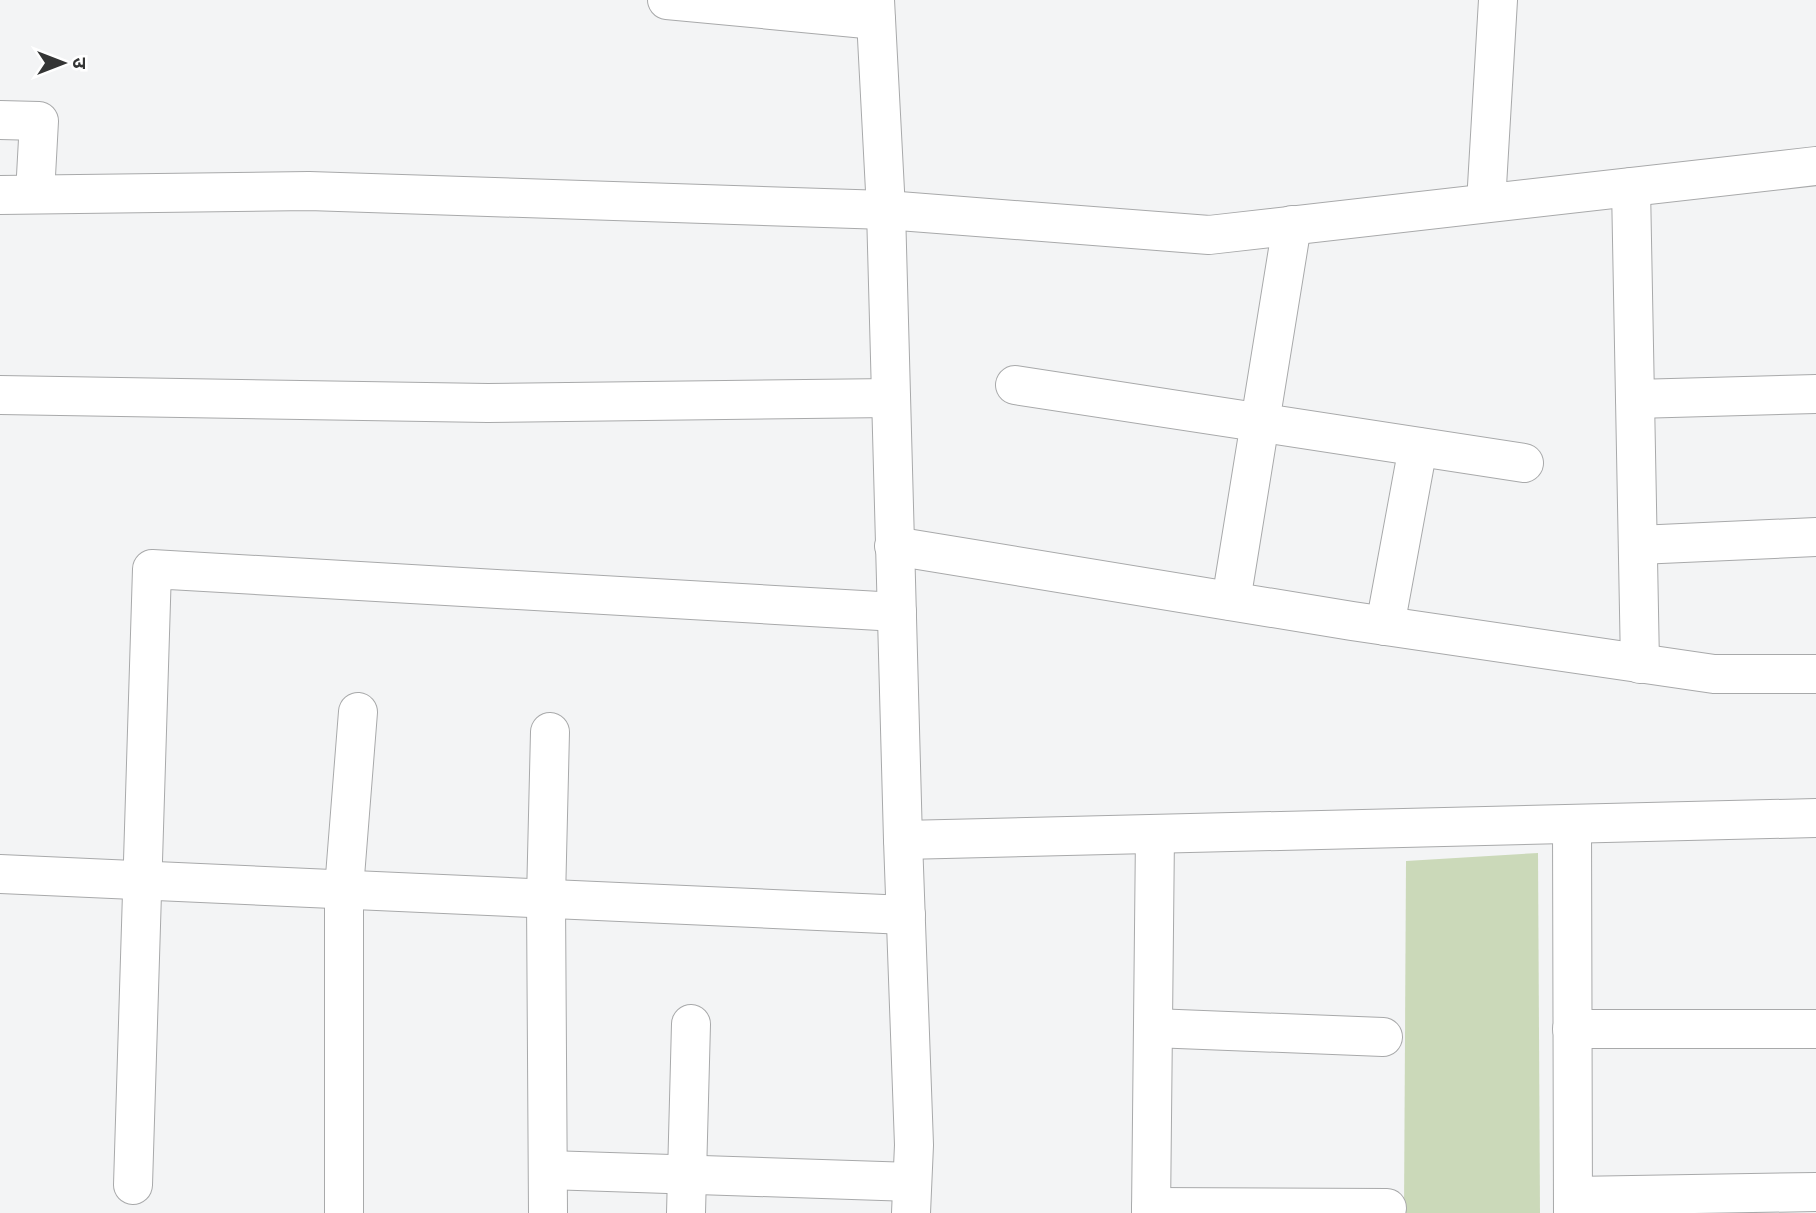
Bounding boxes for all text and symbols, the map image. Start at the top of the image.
north arrow [28,28,98,98]
text: उ [68,57,91,69]

